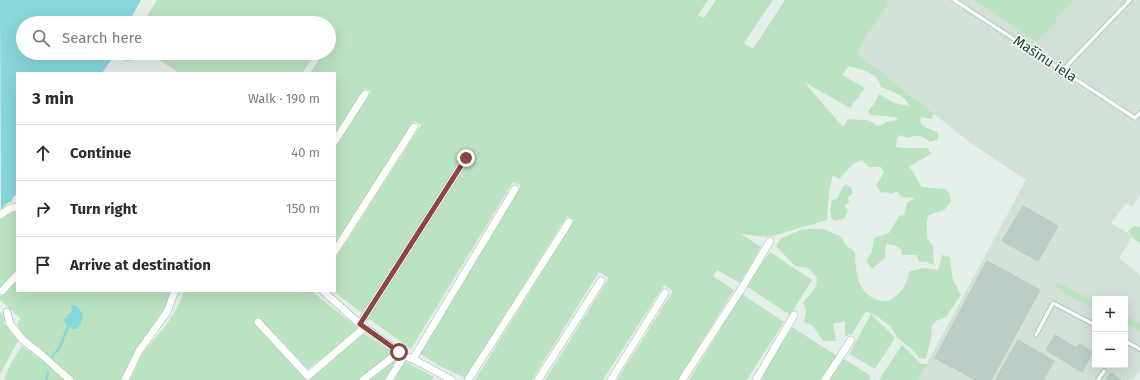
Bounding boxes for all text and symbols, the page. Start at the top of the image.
search box [16,16,336,60]
icon: search [30,27,52,49]
text: Search here [62,29,142,47]
street label: Mašīnu iela [1010,32,1080,86]
text: 3 min [32,88,74,109]
text: Walk · 190 m [248,91,320,106]
icon: ahead [32,142,54,164]
text: Continue [70,144,131,162]
text: 40 m [291,145,320,160]
route end [457,149,475,167]
icon: right [32,198,54,220]
text: Turn right [70,200,137,218]
text: 150 m [286,201,320,216]
icon: arrive [32,254,54,276]
text: Arrive at destination [70,256,211,274]
map controls [1092,296,1128,368]
button: + [1092,296,1128,332]
button: − [1092,332,1128,368]
route start [390,343,408,361]

